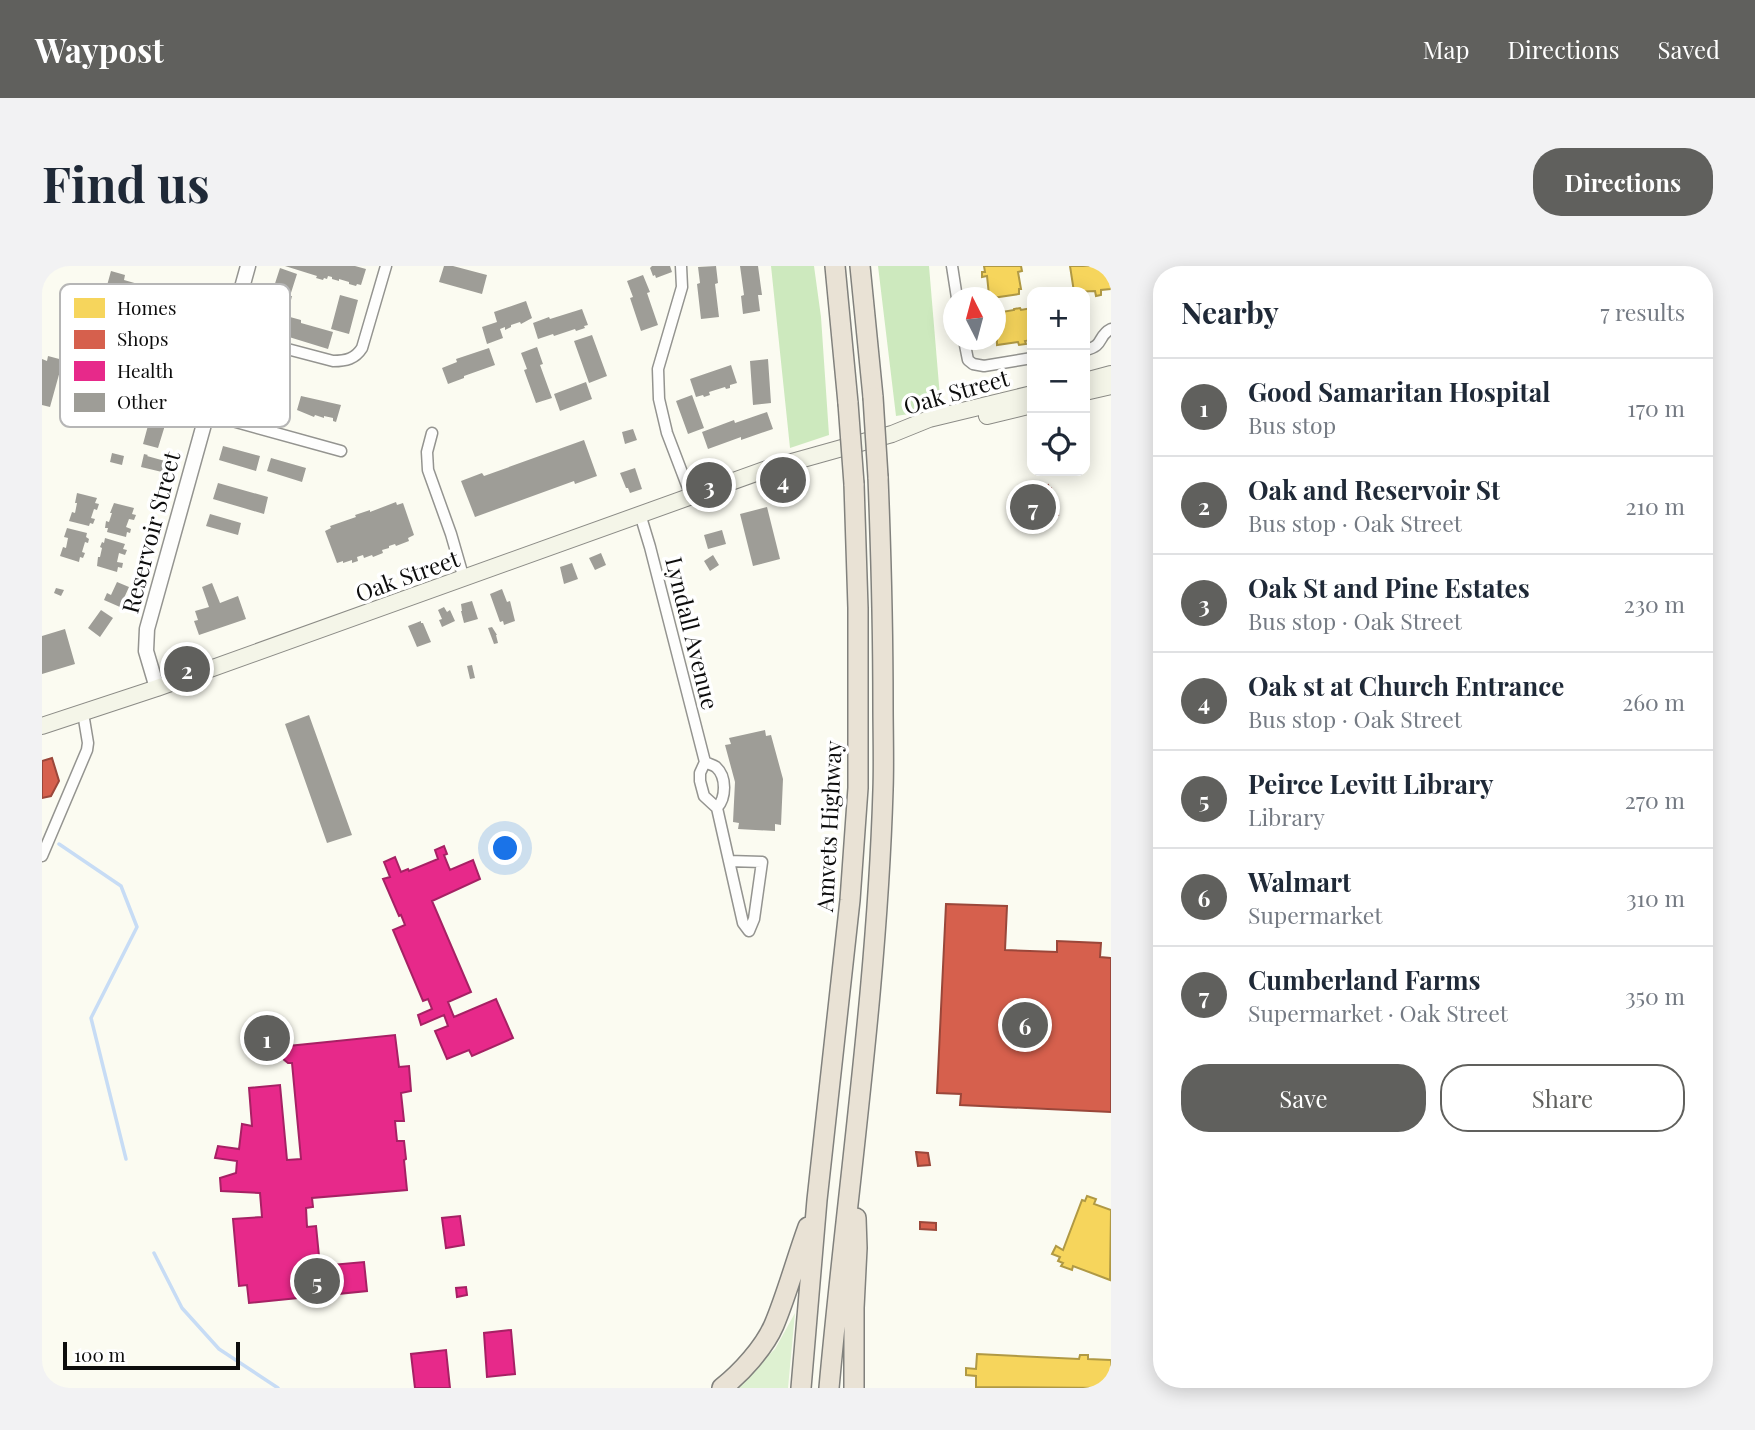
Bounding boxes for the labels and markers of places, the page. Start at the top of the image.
pin: 4 [760,454,806,506]
pin: 3 [686,459,732,511]
pin: 7 [1010,481,1056,533]
pin: 2 [164,643,210,695]
pin: 6 [1002,999,1048,1051]
pin: 1 [244,1012,290,1064]
pin: 5 [294,1255,340,1307]

